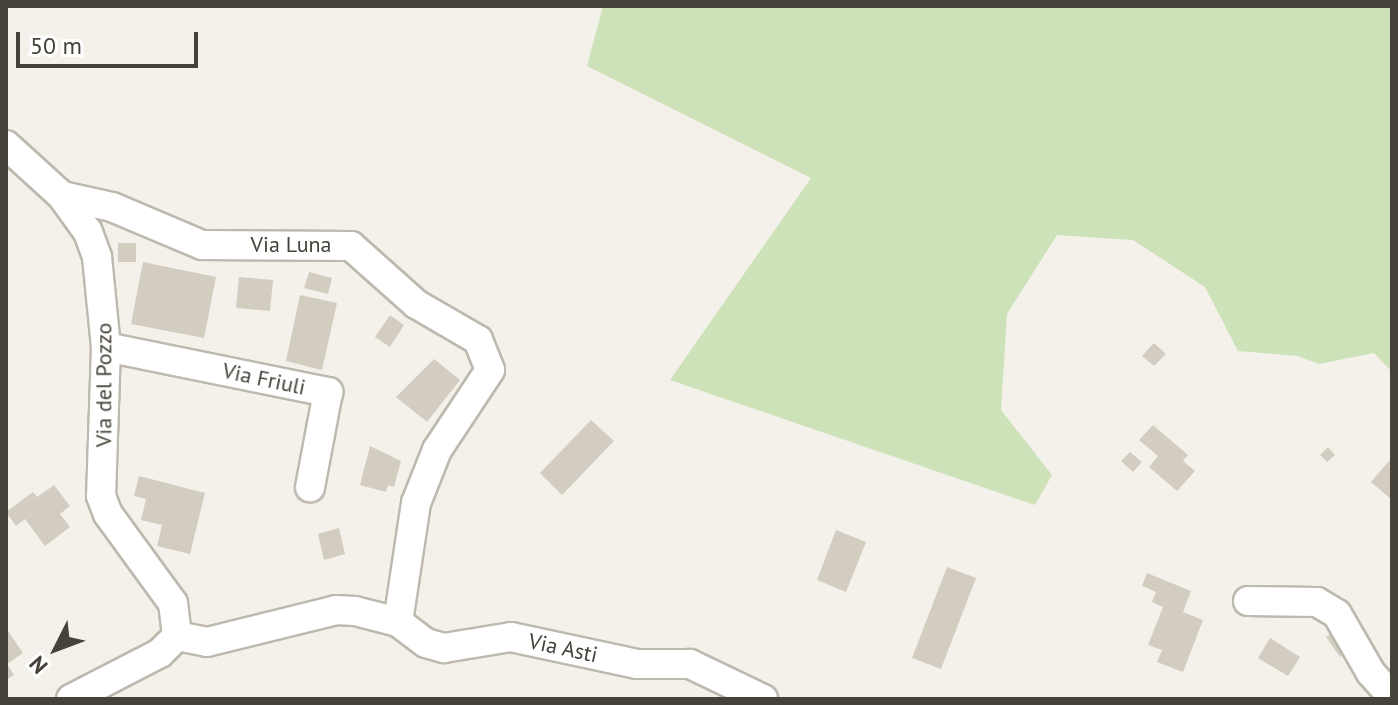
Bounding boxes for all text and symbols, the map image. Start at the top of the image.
scale bar [20,16,202,66]
text: 50 m [30,30,82,61]
street label: Via Luna [251,232,331,258]
street label: Via del Pozzo [91,323,117,447]
street label: Via Friuli [220,357,308,401]
north arrow [16,609,96,689]
street label: Via Asti [526,628,600,668]
text: N [23,650,53,680]

